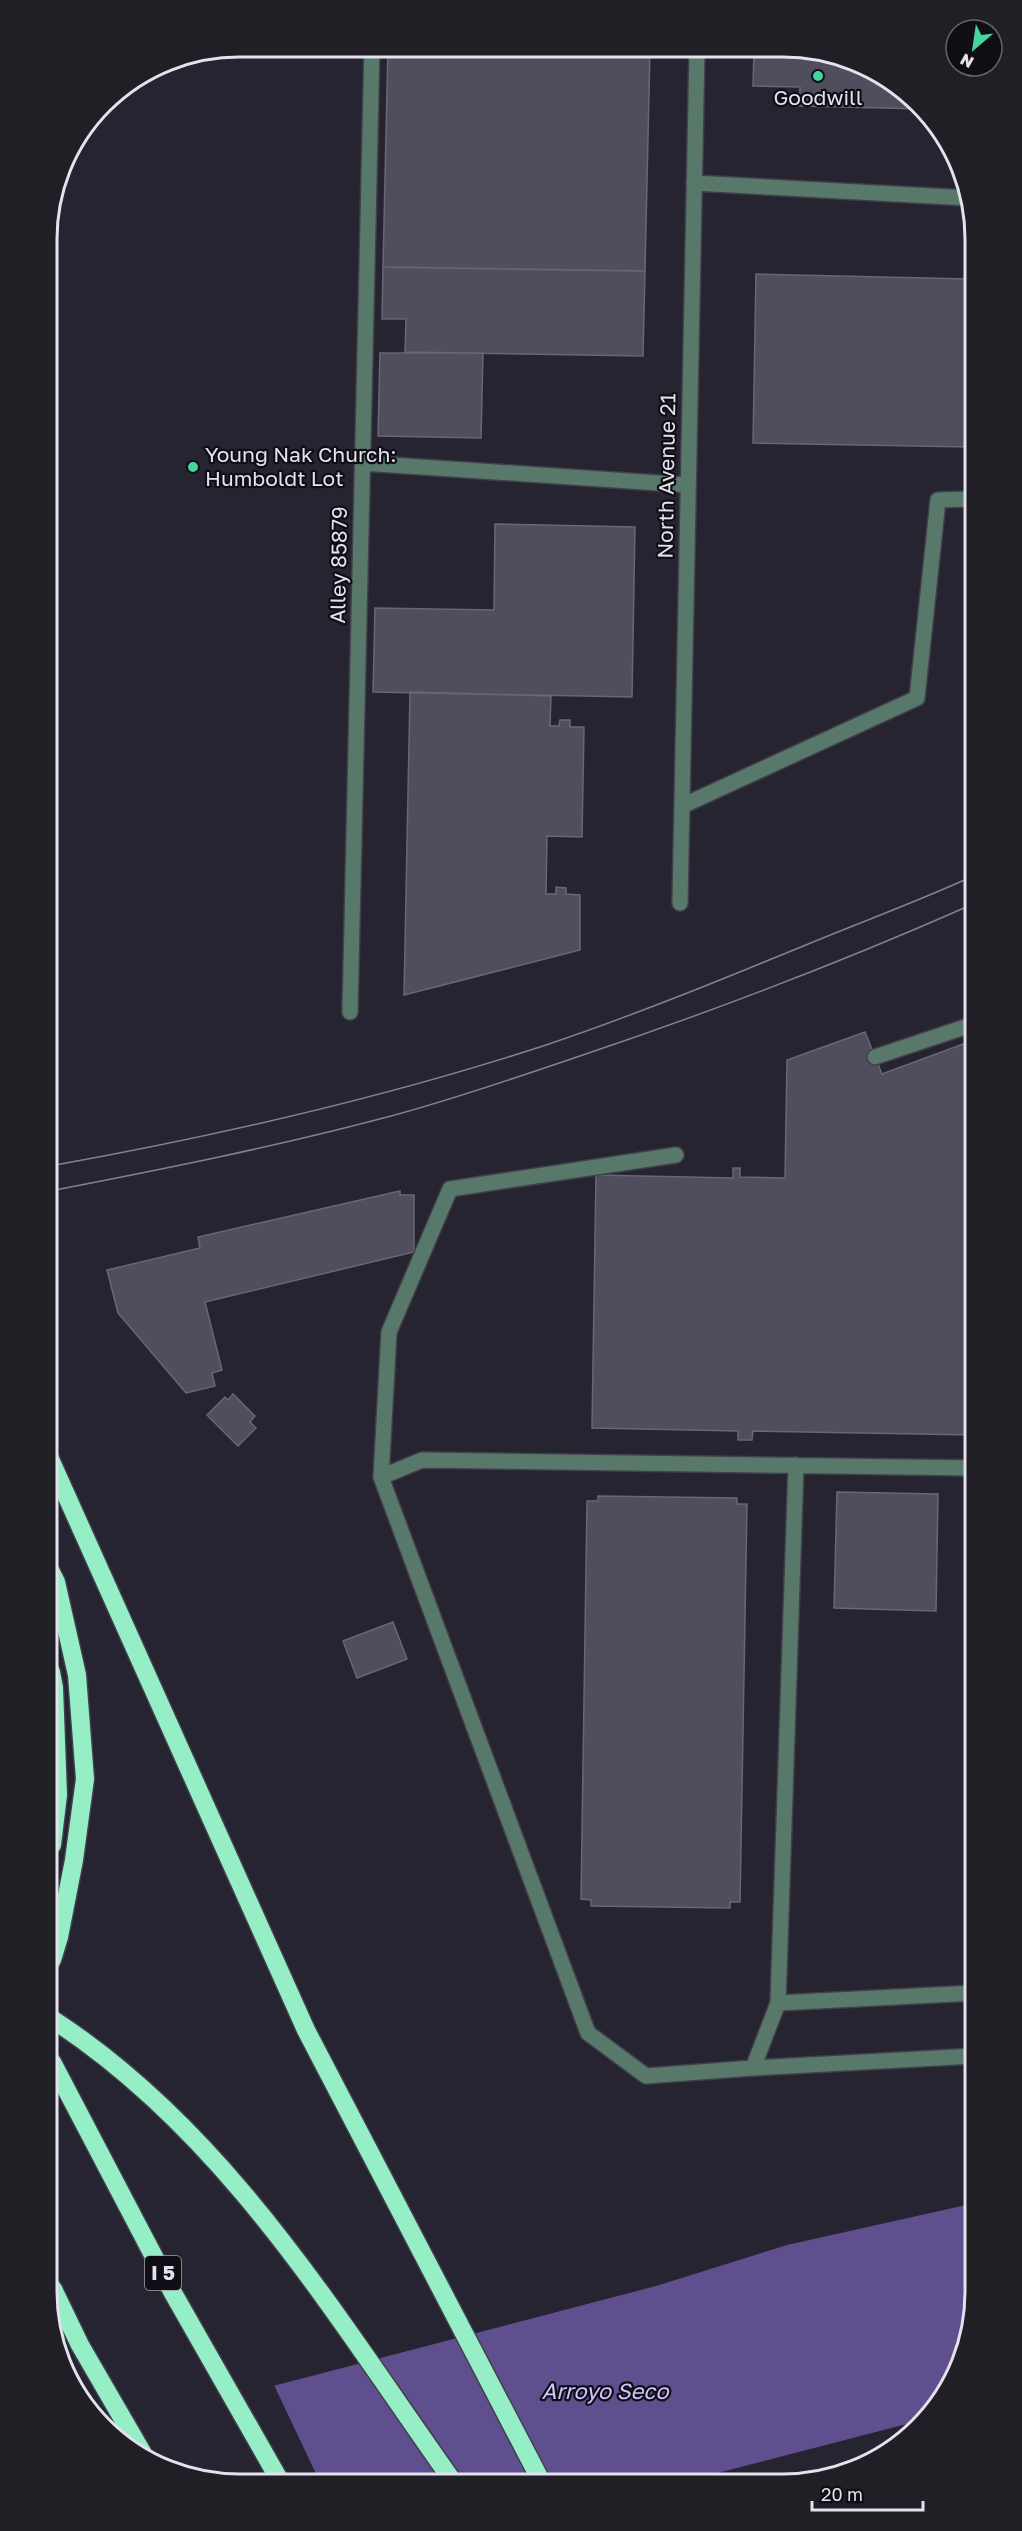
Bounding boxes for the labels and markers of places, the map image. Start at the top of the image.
marker: Goodwill [811,69,825,83]
place label: Goodwill [774,84,863,110]
place label: Young Nak Church: Humboldt Lot [205,441,397,491]
marker: Young Nak Church: Humboldt Lot [186,460,200,474]

